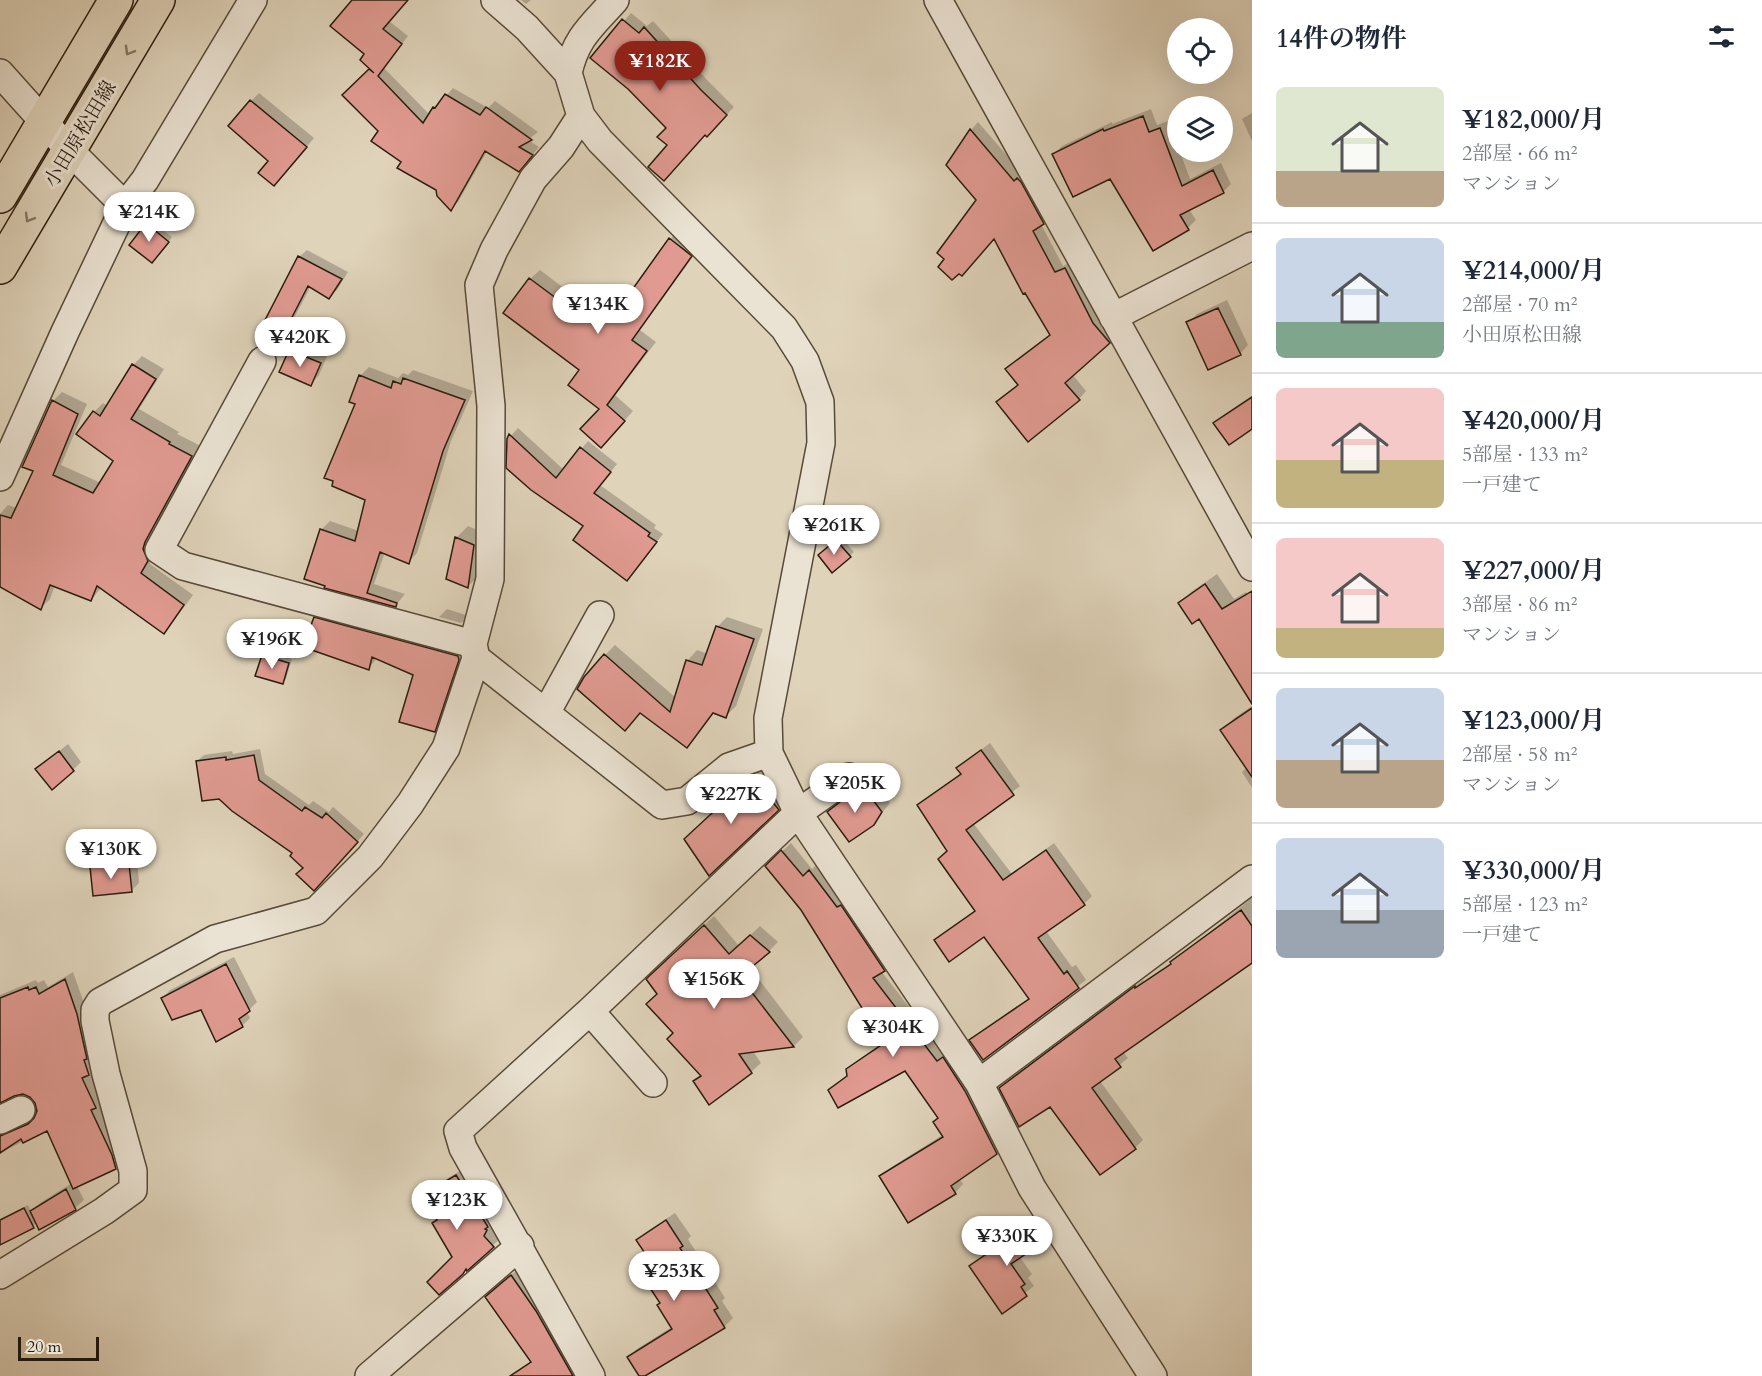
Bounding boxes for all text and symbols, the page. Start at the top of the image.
map controls [1167,18,1233,162]
button: locate [1167,18,1233,84]
icon: filters [1705,20,1738,53]
text: 14件の物件 [1276,21,1407,56]
pin: ¥182K [618,41,702,92]
one-way arrow [124,44,136,55]
text: ¥182K [629,47,691,74]
street label: 小田原松田線 [38,76,122,192]
button: layers [1167,96,1233,162]
text: ¥182,000/月 [1462,102,1605,137]
icon: home [1324,111,1396,183]
text: 2部屋 · 66 m² [1462,140,1578,167]
text: マンション [1462,170,1561,197]
pin: ¥214K [107,192,191,243]
text: ¥214K [118,198,180,225]
one-way arrow [25,212,37,222]
text: ¥214,000/月 [1462,253,1605,288]
icon: home [1324,262,1396,334]
pin: ¥134K [556,284,640,335]
text: ¥134K [567,290,629,317]
text: 2部屋 · 70 m² [1462,291,1578,318]
pin: ¥420K [258,317,342,368]
text: 小田原松田線 [1462,321,1582,348]
text: ¥420K [269,323,331,350]
text: ¥420,000/月 [1462,403,1605,438]
icon: home [1324,412,1396,484]
text: 5部屋 · 133 m² [1462,441,1588,468]
text: 一戸建て [1462,471,1542,498]
pin: ¥261K [792,505,876,556]
text: ¥261K [803,511,865,538]
text: ¥227,000/月 [1462,553,1605,588]
icon: home [1324,562,1396,634]
text: 3部屋 · 86 m² [1462,591,1578,618]
pin: ¥196K [230,619,314,670]
text: マンション [1462,621,1561,648]
text: ¥196K [241,625,303,652]
text: ¥123,000/月 [1462,703,1605,738]
icon: home [1324,712,1396,784]
text: 2部屋 · 58 m² [1462,741,1578,768]
pin: ¥205K [813,763,897,814]
text: ¥205K [824,769,886,796]
text: マンション [1462,771,1561,798]
pin: ¥227K [689,774,773,825]
text: ¥227K [700,780,762,807]
pin: ¥130K [69,829,153,880]
text: ¥130K [80,835,142,862]
text: ¥330,000/月 [1462,853,1605,888]
icon: home [1324,862,1396,934]
text: 5部屋 · 123 m² [1462,891,1588,918]
text: 一戸建て [1462,921,1542,948]
pin: ¥156K [672,959,756,1010]
text: ¥156K [683,965,745,992]
pin: ¥304K [851,1007,935,1058]
text: ¥304K [862,1013,924,1040]
pin: ¥123K [415,1180,499,1231]
text: ¥123K [426,1186,488,1213]
pin: ¥330K [965,1216,1049,1267]
text: ¥330K [976,1222,1038,1249]
pin: ¥253K [632,1251,716,1302]
text: ¥253K [643,1257,705,1284]
scale bar [18,1334,99,1362]
text: 20 m [27,1336,61,1358]

